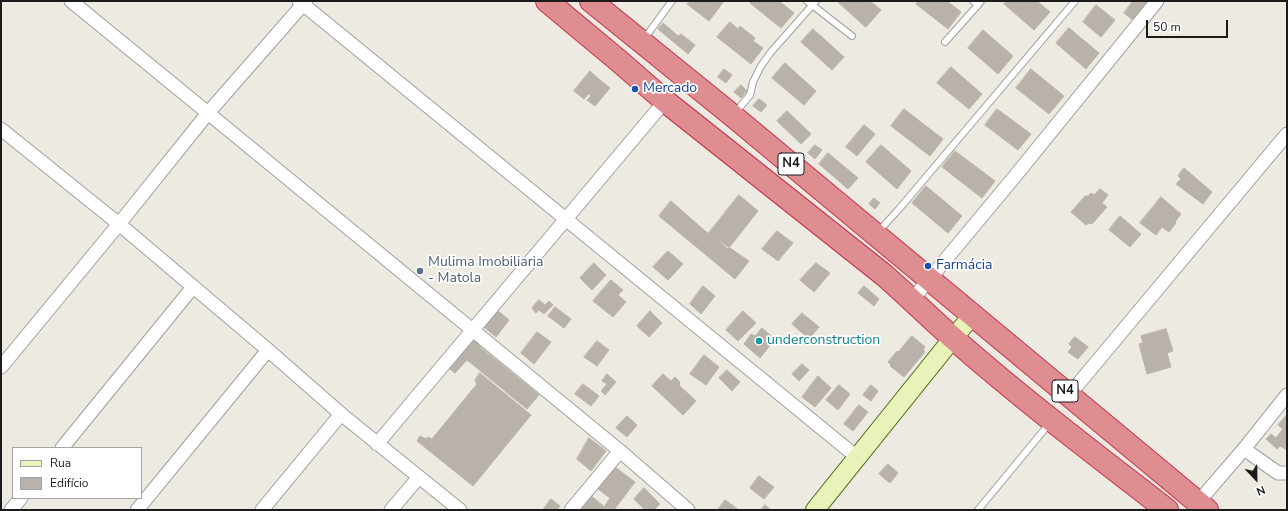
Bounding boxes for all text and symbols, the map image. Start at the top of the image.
scale bar [1148,12,1230,38]
text: 50 m [1153,19,1181,35]
place label: Mercado [643,81,697,97]
marker: Mercado [630,84,640,94]
road number: N4 [778,153,804,175]
place label: Mulima Imobiliaria - Matola [428,255,543,288]
place label: Farmácia [936,258,992,274]
marker: Farmácia [923,261,933,271]
marker: Mulima Imobiliaria - Matola [415,266,425,276]
place label: underconstruction [767,333,880,349]
marker: underconstruction [754,336,764,346]
road number: N4 [1052,380,1078,402]
legend [12,447,142,499]
text: Rua [50,455,71,471]
north arrow [1236,459,1276,499]
text: Edifício [50,475,89,491]
text: N [1254,482,1267,499]

